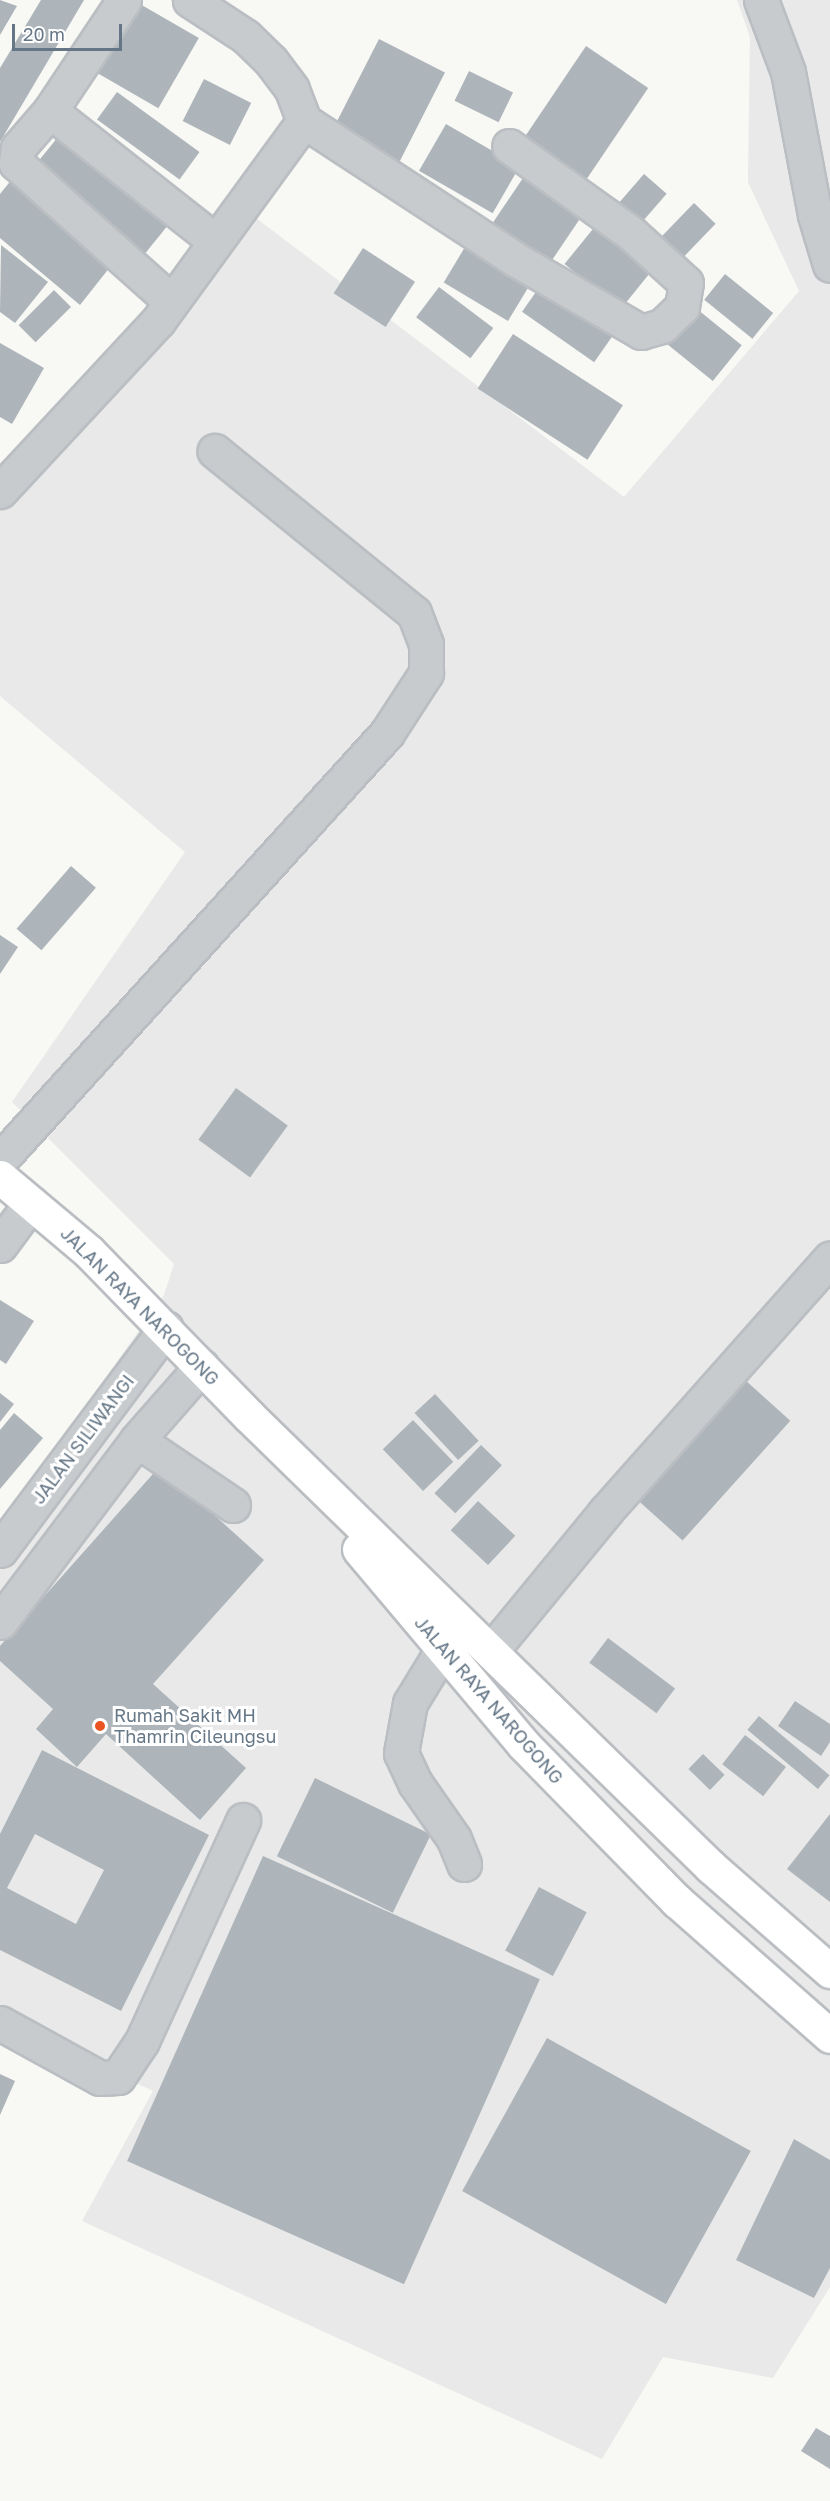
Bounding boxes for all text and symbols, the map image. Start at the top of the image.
scale bar [15,12,124,50]
text: 20 m [23,23,65,45]
street label: JALAN RAYA NAROGONG [56,1222,224,1390]
street label: JALAN SILIWANGI [27,1370,139,1508]
street label: JALAN RAYA NAROGONG [410,1612,568,1788]
place label: Rumah Sakit MH Thamrin Cileungsu [114,1705,276,1748]
marker: Rumah Sakit MH Thamrin Cileungsu [91,1717,109,1735]

